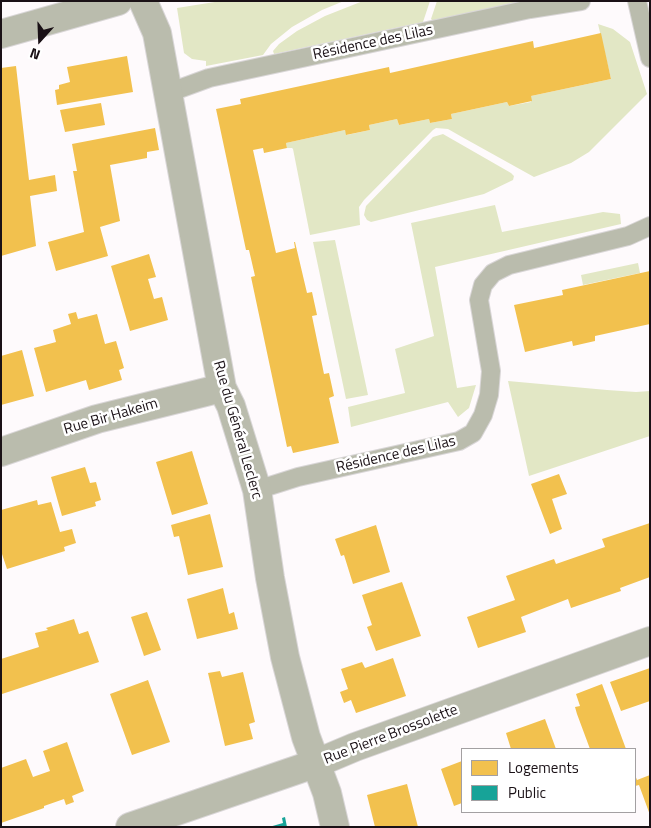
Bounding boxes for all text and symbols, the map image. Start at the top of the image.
north arrow [15,15,65,65]
street label: Résidence des Lilas [311,22,435,64]
text: N [27,43,43,66]
street label: Rue du Général Leclerc [209,359,265,501]
street label: Rue Bir Hakeim [62,395,160,439]
street label: Résidence des Lilas [335,433,457,477]
street label: Rue Pierre Brossolette [321,701,461,769]
legend [461,748,636,813]
text: Logements [508,756,579,779]
text: Public [508,781,546,804]

